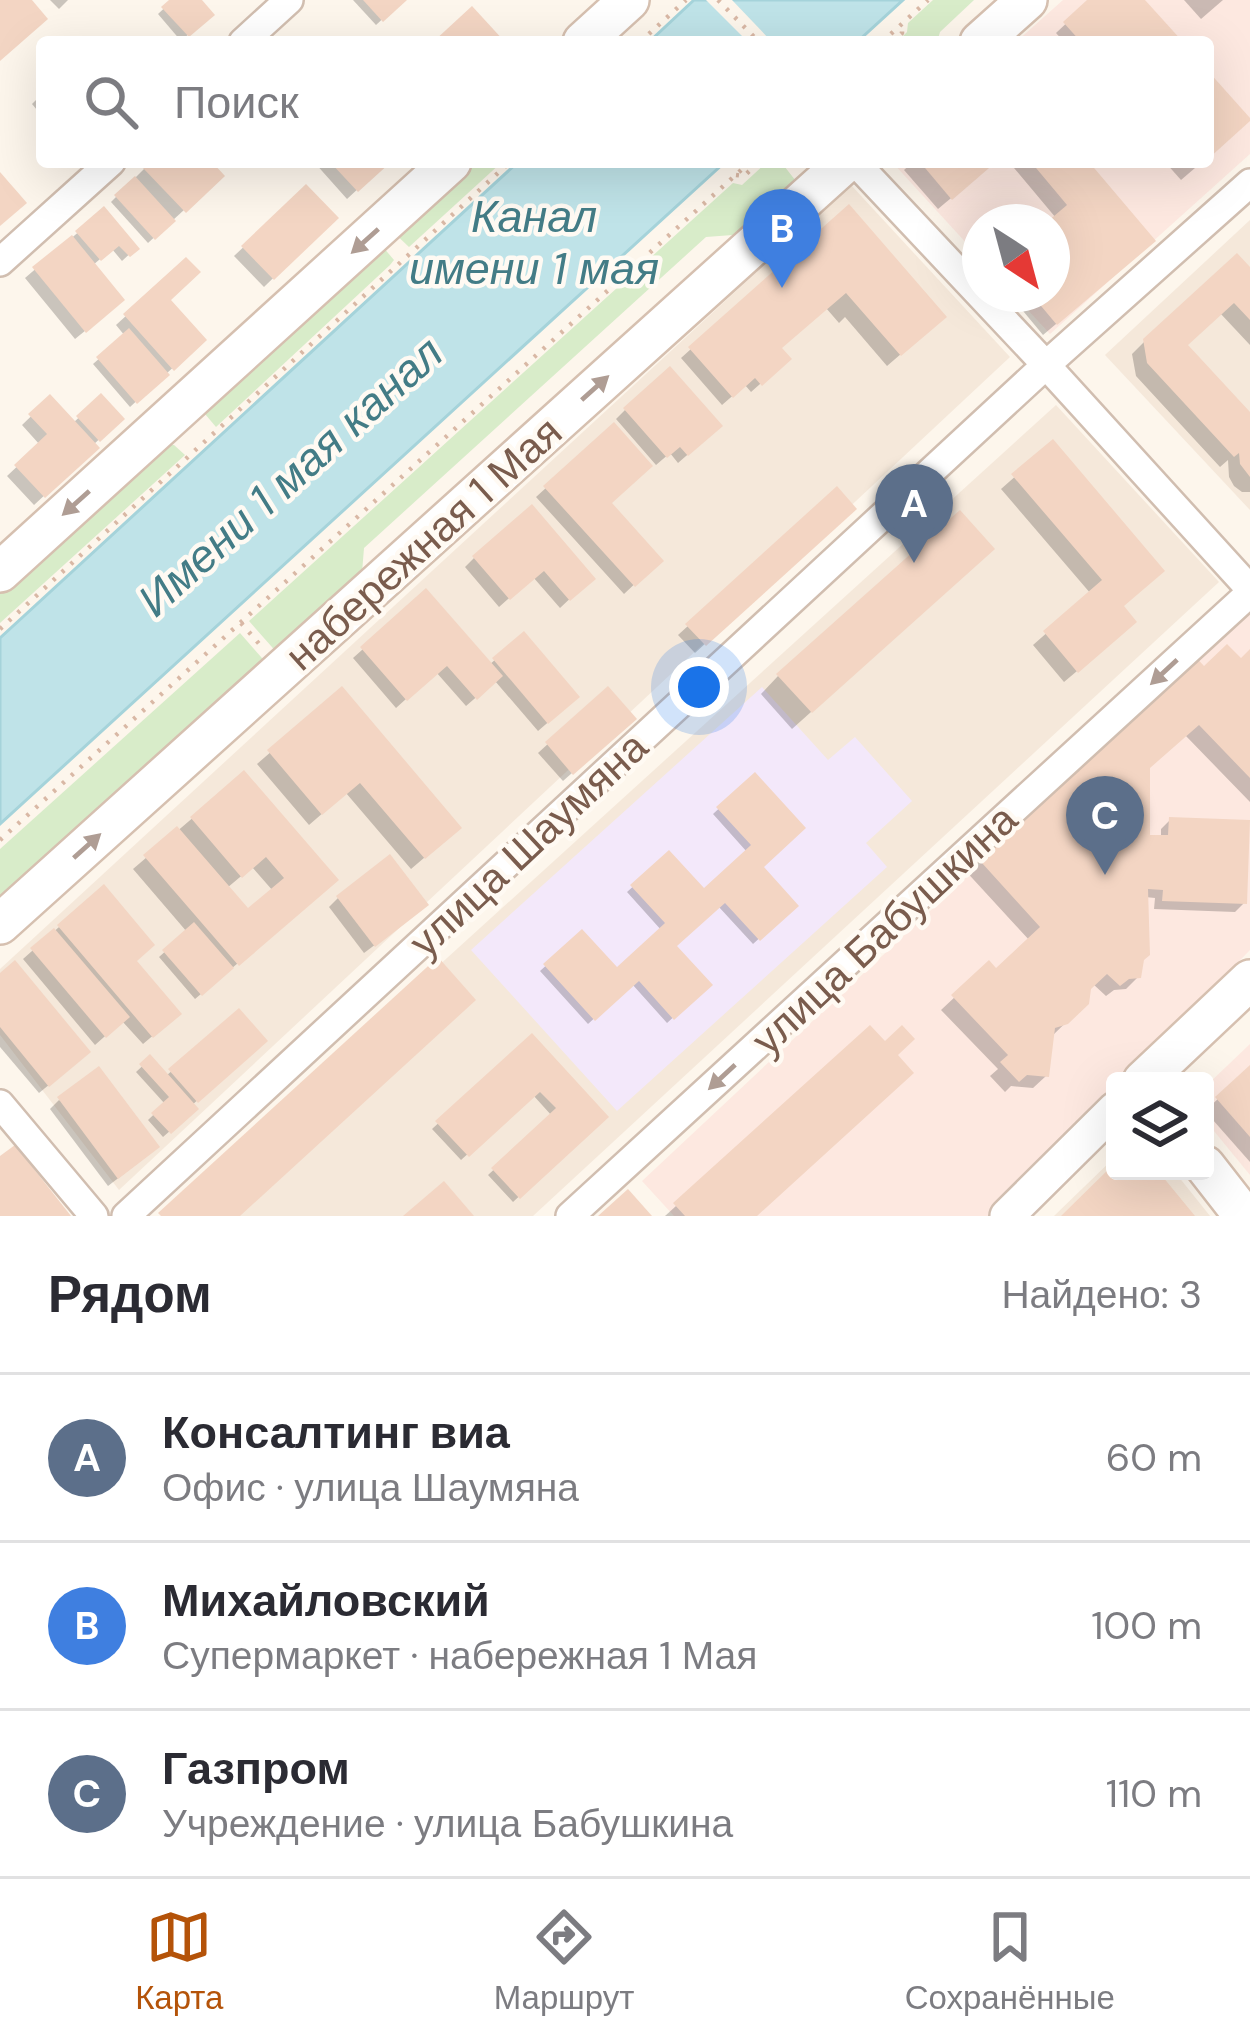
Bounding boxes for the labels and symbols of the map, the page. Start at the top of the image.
water label: Канал имени 1 мая [409,187,659,298]
pin: B [743,189,821,288]
north arrow [962,204,1070,312]
one-way arrow [350,227,379,254]
water label: Имени 1 мая канал [125,324,455,629]
one-way arrow [581,375,610,402]
street label: набережная 1 Мая [273,404,573,682]
pin: A [875,464,953,563]
one-way arrow [62,489,91,516]
your location [669,657,729,717]
one-way arrow [1149,657,1178,685]
street label: улица Шаумяна [397,719,660,969]
pin: C [1066,776,1144,875]
street label: улица Бабушкина [740,792,1029,1067]
one-way arrow [72,833,102,860]
one-way arrow [707,1063,736,1090]

